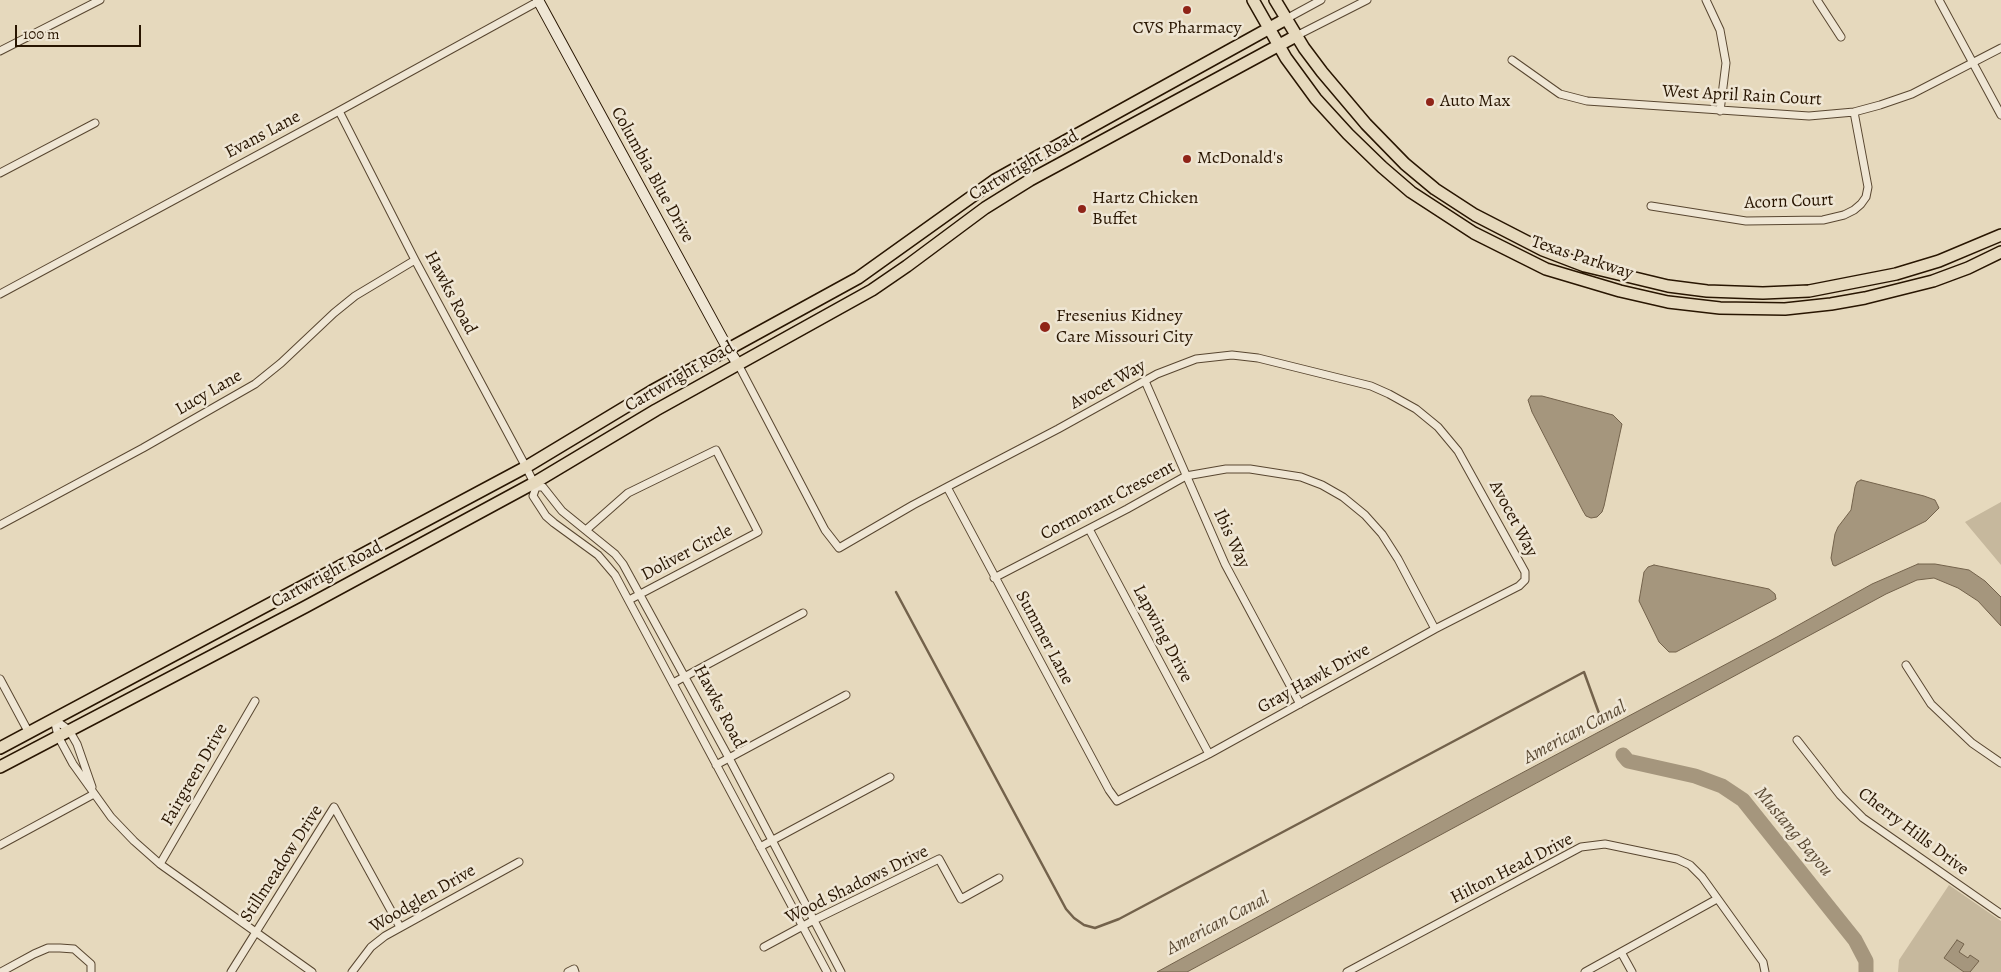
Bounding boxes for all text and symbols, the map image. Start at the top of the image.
marker: CVS Pharmacy [1181,4,1193,16]
scale bar [18,15,144,47]
place label: CVS Pharmacy [1133,18,1241,40]
text: 100 m [23,24,60,44]
street label: West April Rain Court [1662,81,1822,111]
place label: Auto Max [1440,91,1510,113]
marker: Auto Max [1424,96,1436,108]
street label: Columbia Blue Drive [606,103,698,247]
street label: Evans Lane [222,106,304,164]
street label: Cartwright Road [965,126,1083,206]
place label: McDonald's [1197,148,1283,170]
marker: McDonald's [1181,153,1193,165]
place label: Hartz Chicken Buffet [1092,188,1198,230]
street label: Acorn Court [1744,190,1834,214]
marker: Hartz Chicken Buffet [1076,203,1088,215]
street label: Texas Parkway [1528,231,1636,285]
street label: Hawks Road [419,248,481,338]
place label: Fresenius Kidney Care Missouri City [1056,306,1193,348]
marker: Fresenius Kidney Care Missouri City [1038,320,1052,334]
street label: Cartwright Road [621,337,739,417]
street label: Avocet Way [1066,355,1150,415]
street label: Lucy Lane [172,365,246,421]
street label: Cormorant Crescent [1037,456,1179,546]
street label: Avocet Way [1484,477,1542,561]
street label: Ibis Way [1208,506,1254,572]
street label: Doliver Circle [638,520,736,586]
street label: Cartwright Road [268,537,386,613]
street label: Lapwing Drive [1127,582,1197,686]
street label: Summer Lane [1010,587,1078,689]
street label: Gray Hawk Drive [1254,639,1374,719]
street label: Hawks Road [688,662,750,752]
water label: American Canal [1520,696,1630,770]
street label: Fairgreen Drive [157,720,233,830]
water label: Mustang Bayou [1749,782,1837,882]
street label: Cherry Hills Drive [1853,783,1973,881]
street label: Stillmeadow Drive [236,801,328,927]
street label: Hilton Head Drive [1447,829,1577,909]
street label: Wood Shadows Drive [782,841,932,929]
street label: Woodglen Drive [366,860,480,938]
water label: American Canal [1163,887,1273,961]

